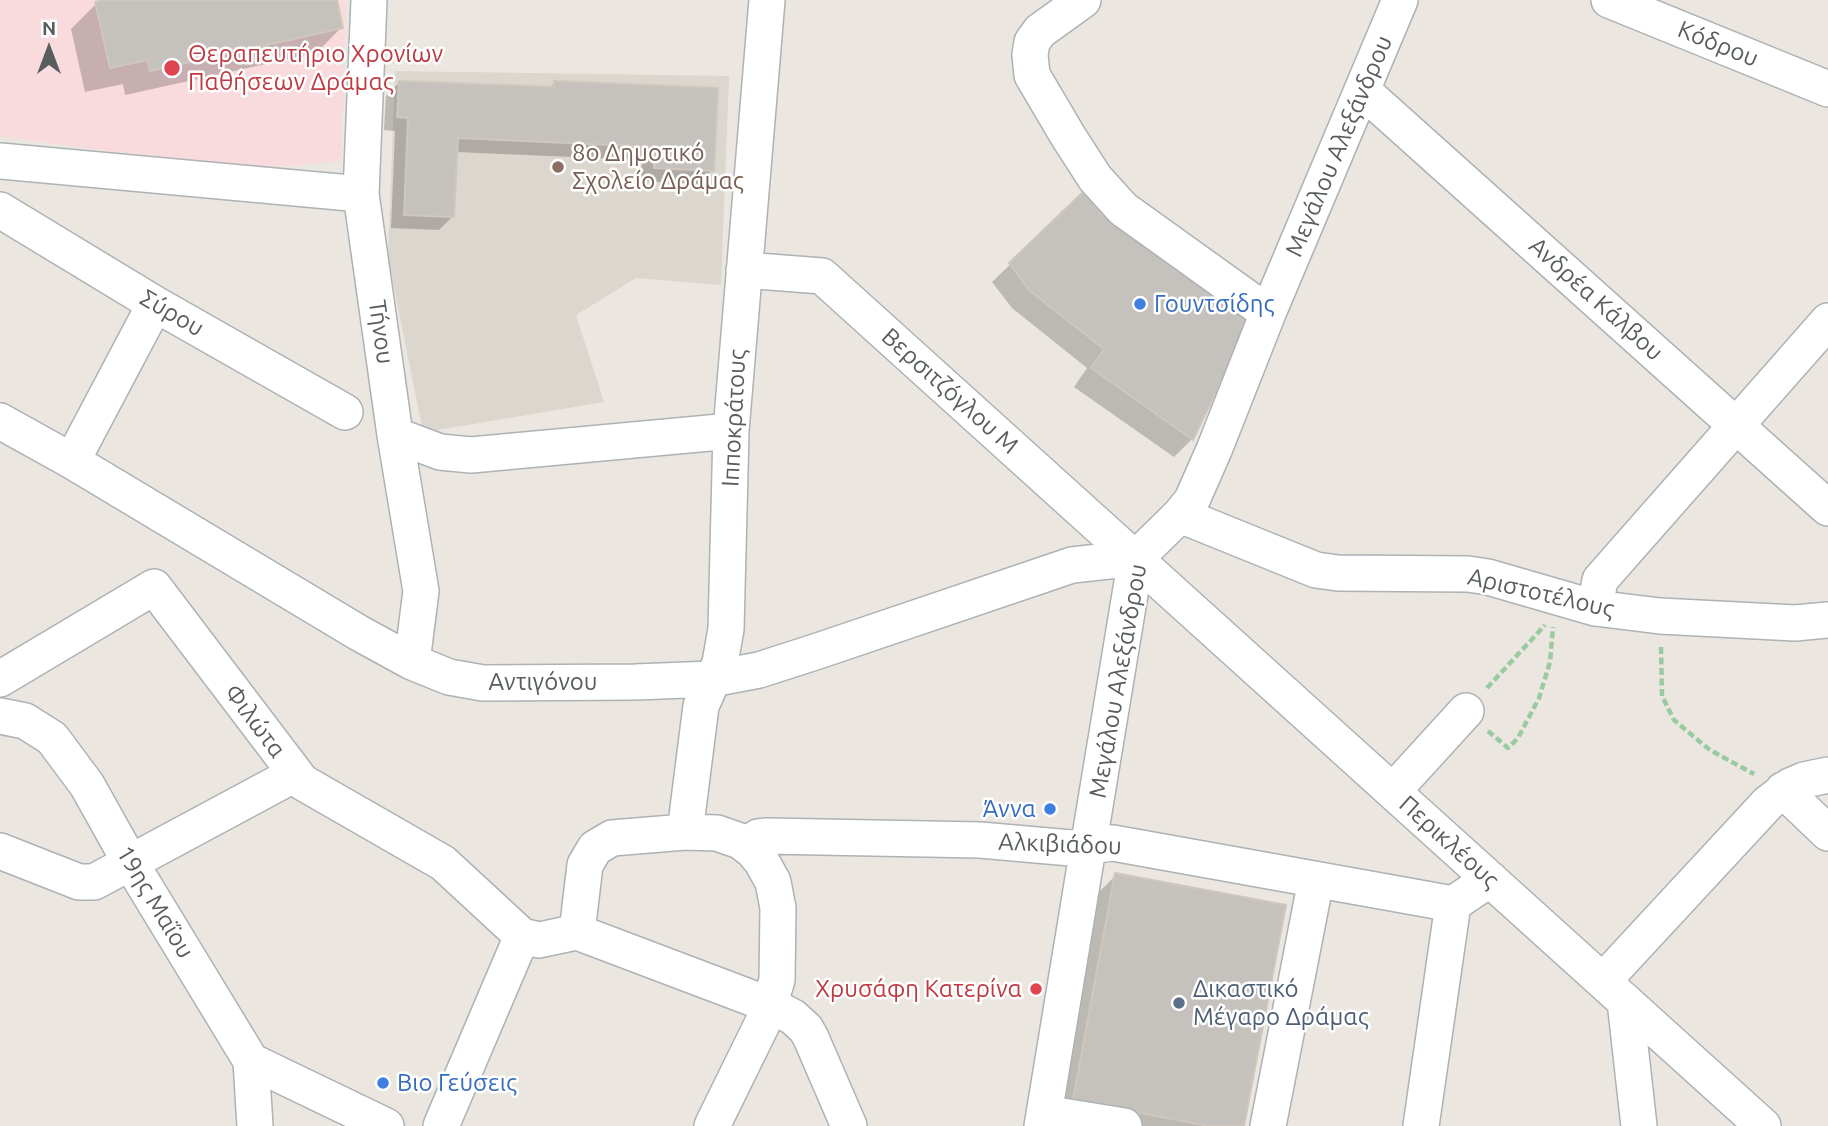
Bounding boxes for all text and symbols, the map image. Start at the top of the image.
north arrow [14,14,84,84]
street label: Κόδρου [1674,15,1762,73]
text: N [42,17,56,39]
street label: Μεγάλου Αλεξάνδρου [1279,31,1399,261]
place label: Θεραπευτήριο Χρονίων Παθήσεων Δράμας [188,40,443,96]
marker: Θεραπευτήριο Χρονίων Παθήσεων Δράμας [162,58,182,78]
place label: 8ο Δημοτικό Σχολείο Δράμας [572,139,744,195]
marker: 8ο Δημοτικό Σχολείο Δράμας [550,159,566,175]
street label: Ανδρέα Κάλβου [1523,231,1669,367]
street label: Σύρου [135,283,209,343]
place label: Γουντσίδης [1154,290,1274,318]
marker: Γουντσίδης [1132,296,1148,312]
street label: Τήνου [362,298,400,366]
street label: Βερσιτζόγλου Μ [876,322,1024,460]
street label: Ιπποκράτους [716,348,752,488]
street label: Μεγάλου Αλεξάνδρου [1083,562,1153,800]
street label: Αριστοτέλους [1465,562,1617,624]
street label: Αντιγόνου [489,668,597,696]
street label: Φιλώτα [218,679,292,763]
street label: Περικλέους [1393,790,1505,894]
place label: Άννα [983,795,1036,823]
marker: Άννα [1042,801,1058,817]
street label: Αλκιβιάδου [998,827,1122,861]
street label: 19ης Μαΐου [110,840,200,964]
place label: Χρυσάφη Κατερίνα [815,975,1022,1003]
place label: Δικαστικό Μέγαρο Δράμας [1193,975,1369,1031]
marker: Χρυσάφη Κατερίνα [1028,981,1044,997]
marker: Δικαστικό Μέγαρο Δράμας [1171,995,1187,1011]
place label: Βιο Γεύσεις [397,1069,517,1097]
marker: Βιο Γεύσεις [375,1075,391,1091]

